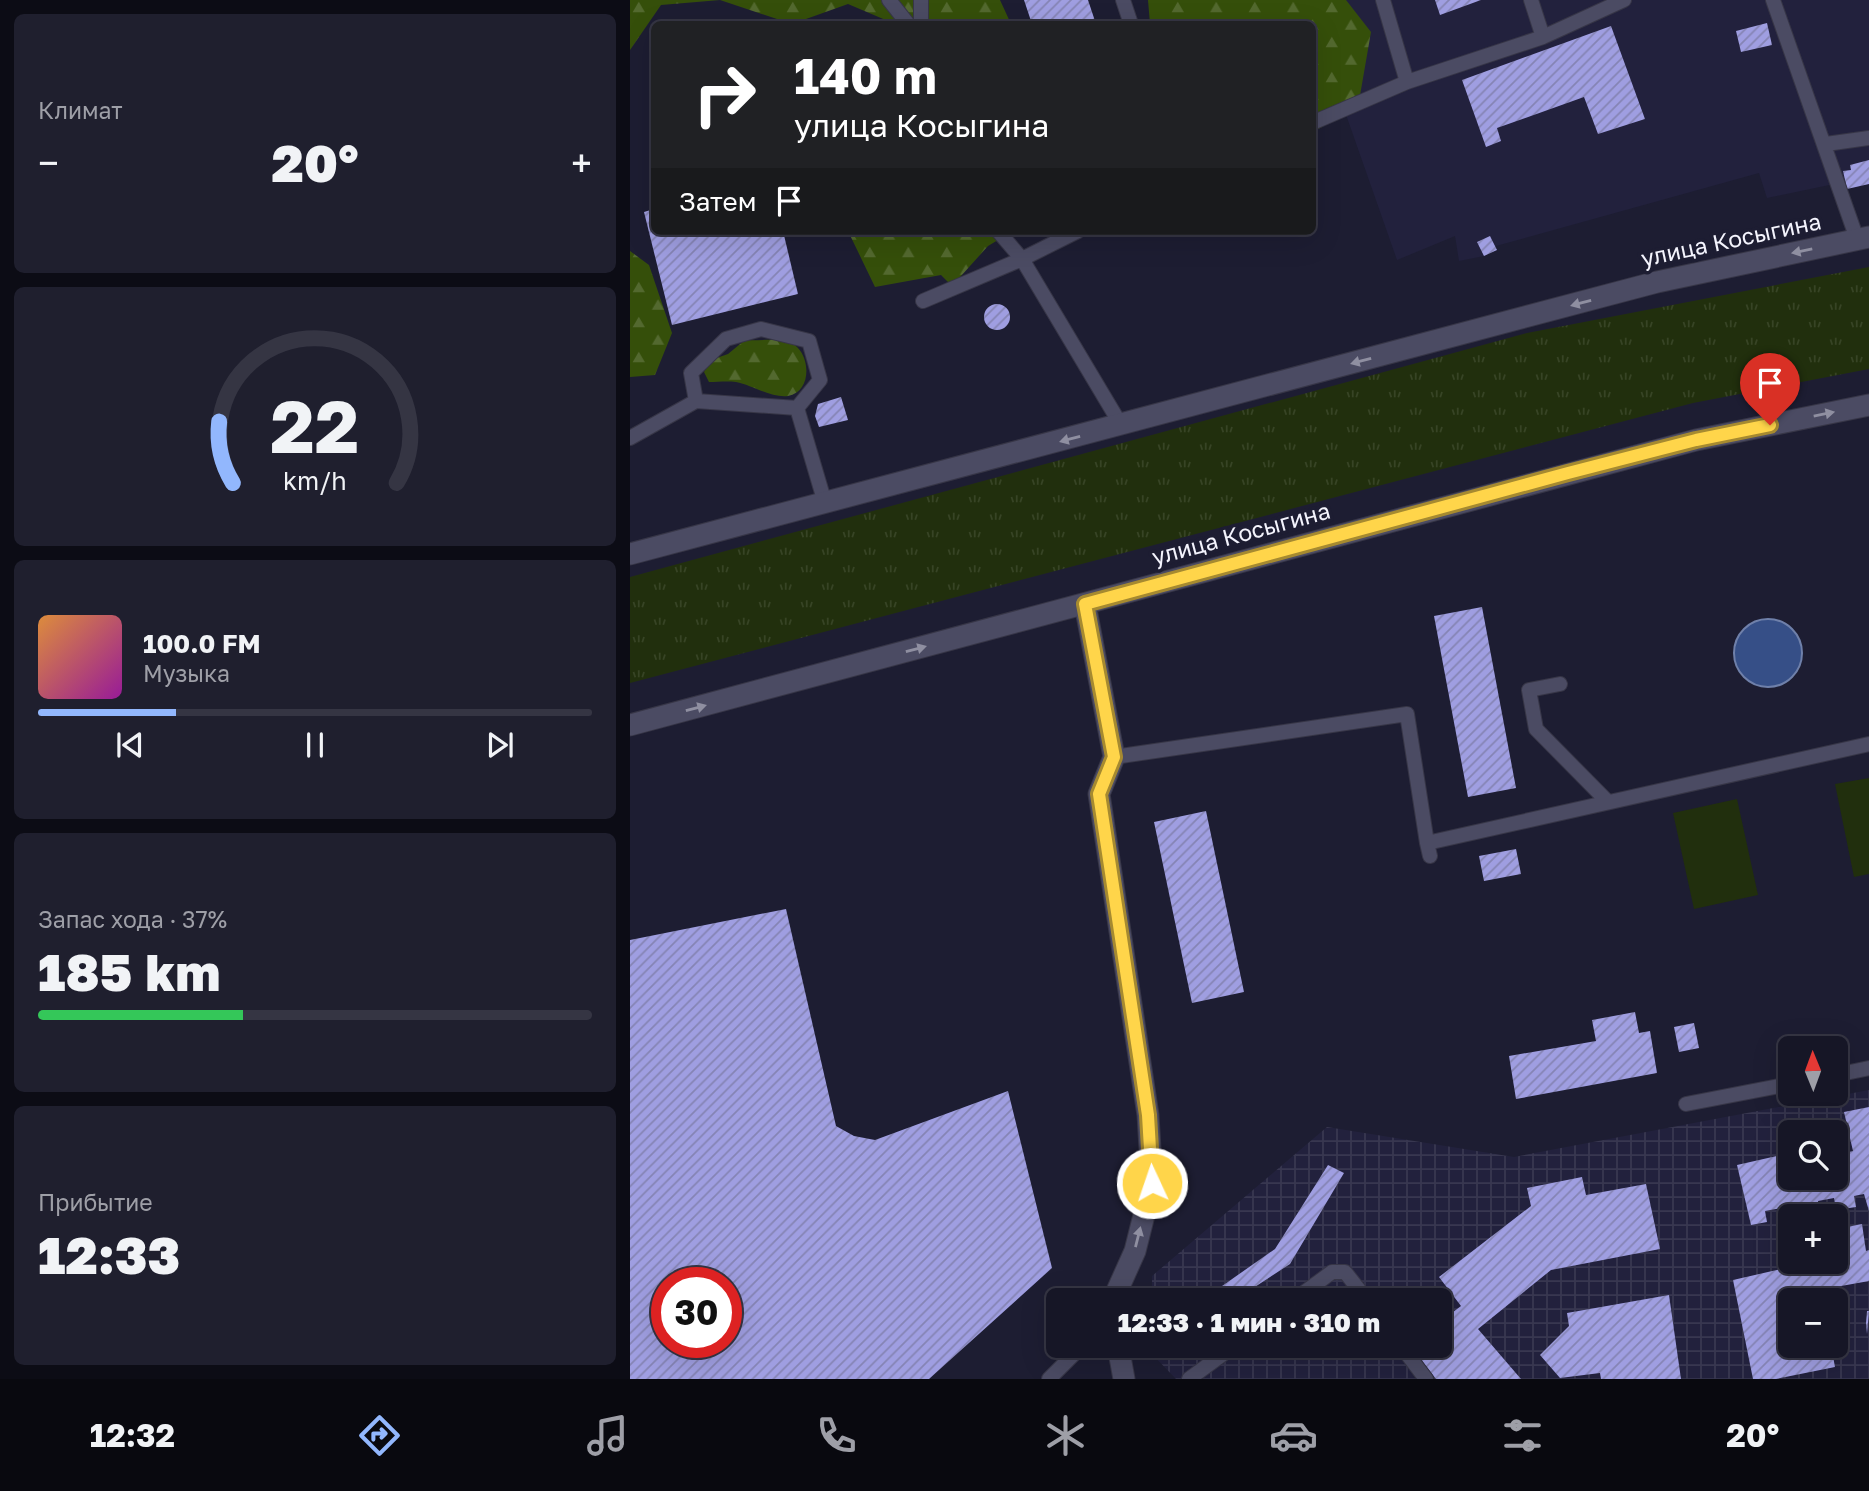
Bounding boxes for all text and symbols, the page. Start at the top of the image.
text: 140 m [794,46,937,105]
icon: right [679,49,770,140]
text: Климат [38,96,123,124]
text: улица Косыгина [794,106,1049,144]
text: 20° [272,131,358,193]
text: − [38,140,59,185]
text: + [571,140,592,185]
icon: arrive [770,182,808,220]
text: Затем [679,186,756,217]
street label: улица Косыгина [1638,206,1823,272]
one-way arrow [1791,246,1813,257]
one-way arrow [1570,298,1591,308]
pin [1740,353,1800,425]
one-way arrow [1350,356,1372,367]
icon: arrive [1751,364,1789,402]
text: 22 [271,382,359,469]
one-way arrow [1813,409,1835,420]
one-way arrow [1059,434,1080,444]
text: km/h [283,464,347,495]
street label: улица Косыгина [1148,496,1333,570]
text: 100.0 FM [143,628,261,659]
one-way arrow [905,643,927,654]
text: Музыка [143,659,230,687]
one-way arrow [686,702,707,712]
icon: previous [111,726,149,764]
icon: pause [296,726,334,764]
icon: next [481,726,519,764]
text: Запас хода · 37% [38,905,227,933]
text: 185 km [38,940,221,1002]
north arrow [1778,1036,1848,1106]
map controls [1778,1036,1848,1358]
button: search [1778,1120,1848,1190]
position arrow [1115,1146,1189,1220]
text: Прибытие [38,1188,153,1216]
button: + [1778,1204,1848,1274]
text: 12:33 [38,1223,180,1285]
one-way arrow [1133,1226,1144,1248]
speed limit sign: 30 [651,1267,742,1358]
button: − [1778,1288,1848,1358]
text: 12:33 · 1 мин · 310 m [1118,1307,1380,1338]
icon: directions [355,1411,404,1460]
icon: music [583,1411,632,1460]
icon: phone [812,1411,861,1460]
icon: climate [1041,1411,1090,1460]
icon: car [1269,1411,1318,1460]
icon: filters [1498,1411,1547,1460]
text: 12:32 [90,1416,175,1454]
text: 20° [1726,1416,1779,1454]

